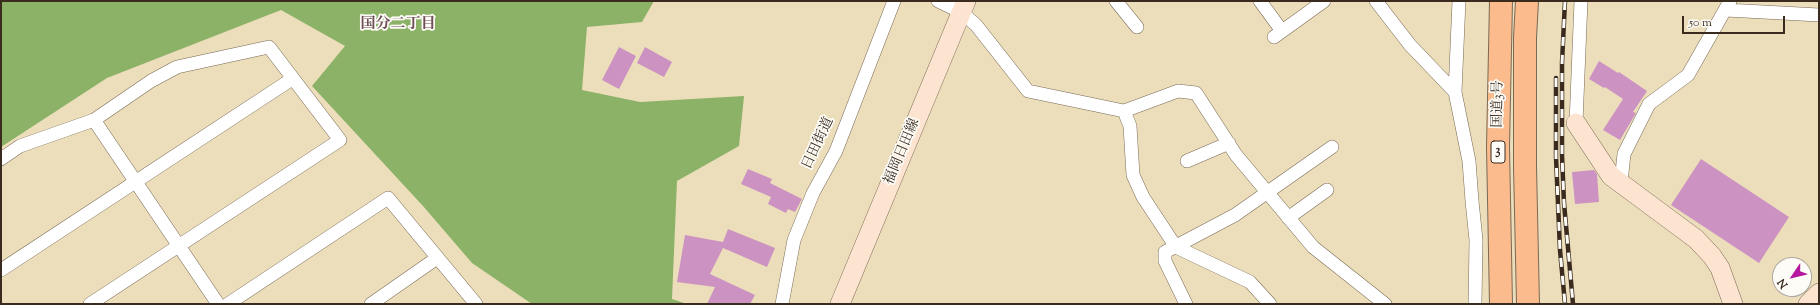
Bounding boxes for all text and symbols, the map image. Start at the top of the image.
scale bar [1684,8,1787,34]
text: 50 m [1689,14,1712,32]
district label: 国分二丁目 [361,16,435,34]
street label: 国道3号 [1490,80,1508,128]
street label: 日田街道 [800,115,838,173]
street label: 福岡日田線 [882,117,924,187]
road number: 3 [1491,141,1505,163]
north arrow [1772,257,1812,297]
text: N [1774,275,1792,291]

